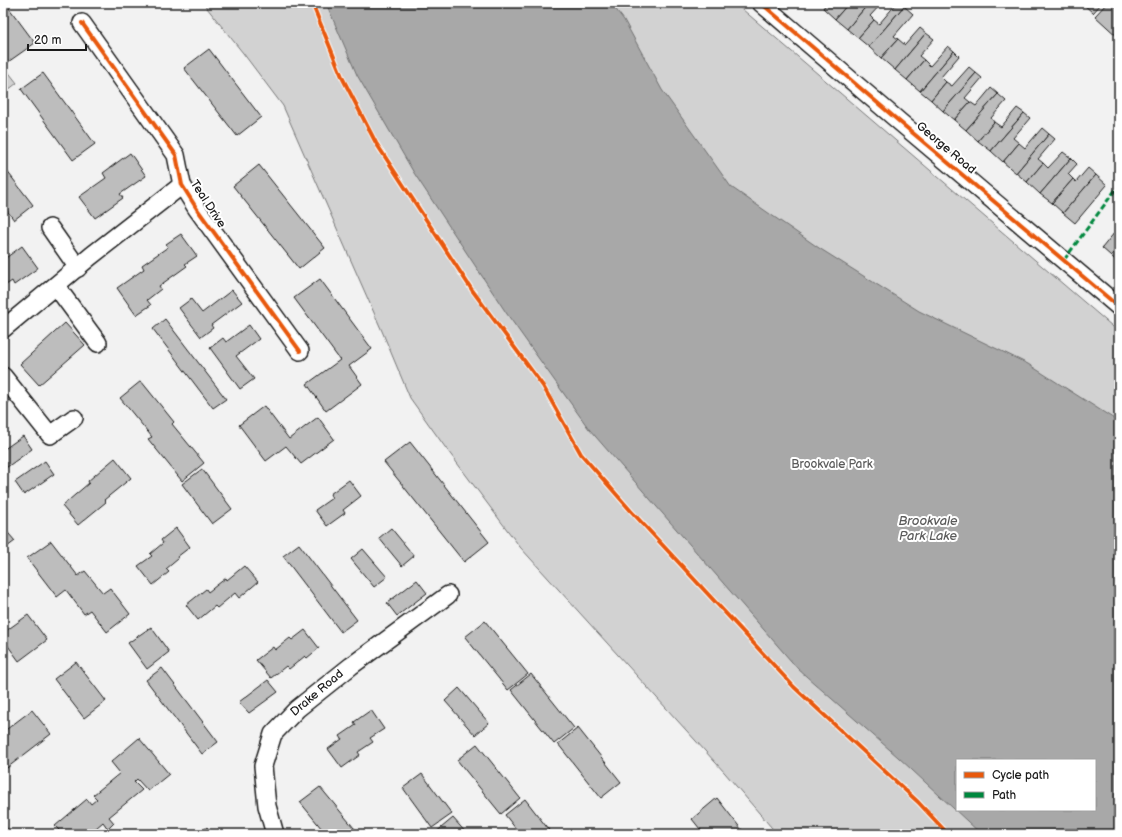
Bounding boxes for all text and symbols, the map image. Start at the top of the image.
scale bar [28,26,86,52]
text: 20 m [34,33,61,48]
street label: George Road [913,119,979,177]
street label: Teal Drive [187,177,229,231]
park label: Brookvale Park [791,457,873,472]
water label: Brookvale Park Lake [898,513,958,544]
street label: Drake Road [287,666,347,720]
legend [956,759,1096,811]
text: Cycle path [992,768,1049,783]
text: Path [992,788,1017,803]

